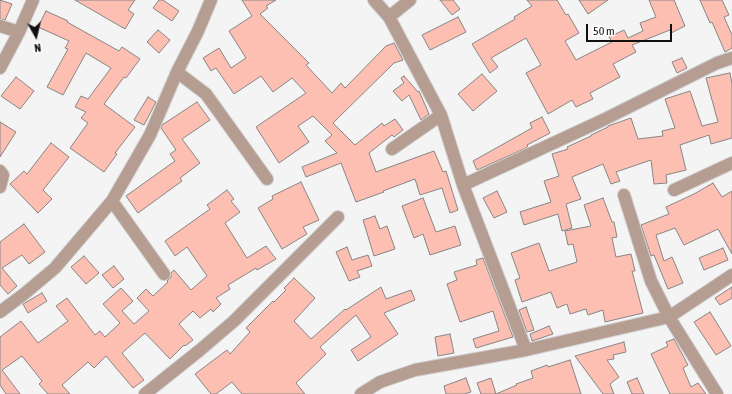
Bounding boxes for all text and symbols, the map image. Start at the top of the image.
north arrow [16,16,56,56]
scale bar [588,16,674,42]
text: 50 m [593,24,615,38]
text: N [34,41,42,54]

